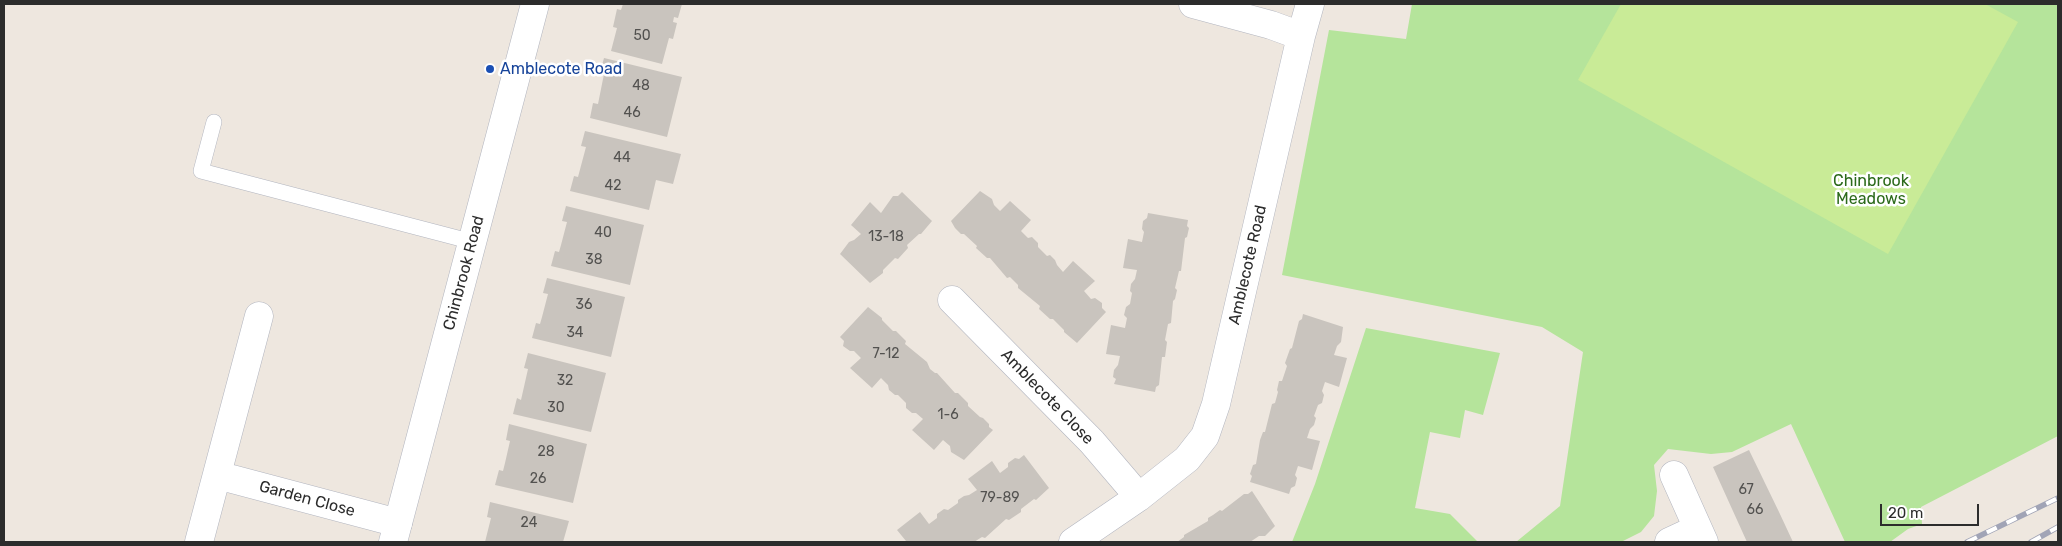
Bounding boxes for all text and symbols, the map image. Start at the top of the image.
house number: 50 [633,28,651,44]
place label: Amblecote Road [500,59,622,79]
marker: Amblecote Road [484,63,496,75]
house number: 48 [632,78,650,94]
house number: 46 [623,105,641,121]
house number: 44 [613,150,631,166]
park label: Chinbrook Meadows [1833,171,1909,209]
house number: 42 [605,178,621,194]
street label: Amblecote Road [1225,203,1271,327]
street label: Chinbrook Road [439,214,489,332]
house number: 40 [594,225,612,241]
house number: 13-18 [868,229,904,245]
house number: 38 [585,252,603,268]
house number: 36 [576,297,592,313]
house number: 34 [566,325,584,341]
street label: Amblecote Close [997,345,1097,449]
house number: 7-12 [872,346,900,362]
house number: 32 [557,373,573,389]
house number: 30 [547,400,565,416]
house number: 1-6 [937,407,959,423]
house number: 28 [537,444,555,460]
house number: 26 [530,471,546,487]
street label: Garden Close [257,477,357,521]
house number: 67 [1738,482,1754,498]
house number: 79-89 [980,490,1020,506]
scale bar [1882,494,1981,526]
house number: 66 [1747,502,1763,518]
text: 20 m [1888,504,1923,522]
house number: 24 [521,515,537,531]

